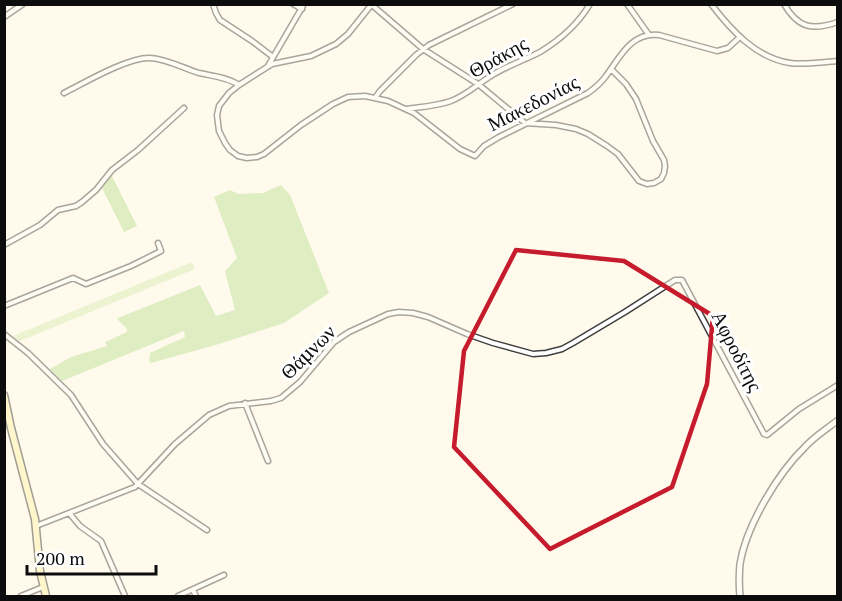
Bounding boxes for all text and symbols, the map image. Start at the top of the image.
street label: Θράκης [464,29,532,84]
street label: Μακεδονίας [483,68,583,137]
street label: Αφροδίτης [706,306,769,396]
street label: Θάμνων [274,318,341,385]
scale bar [27,538,156,576]
text: 200 m [36,546,85,570]

